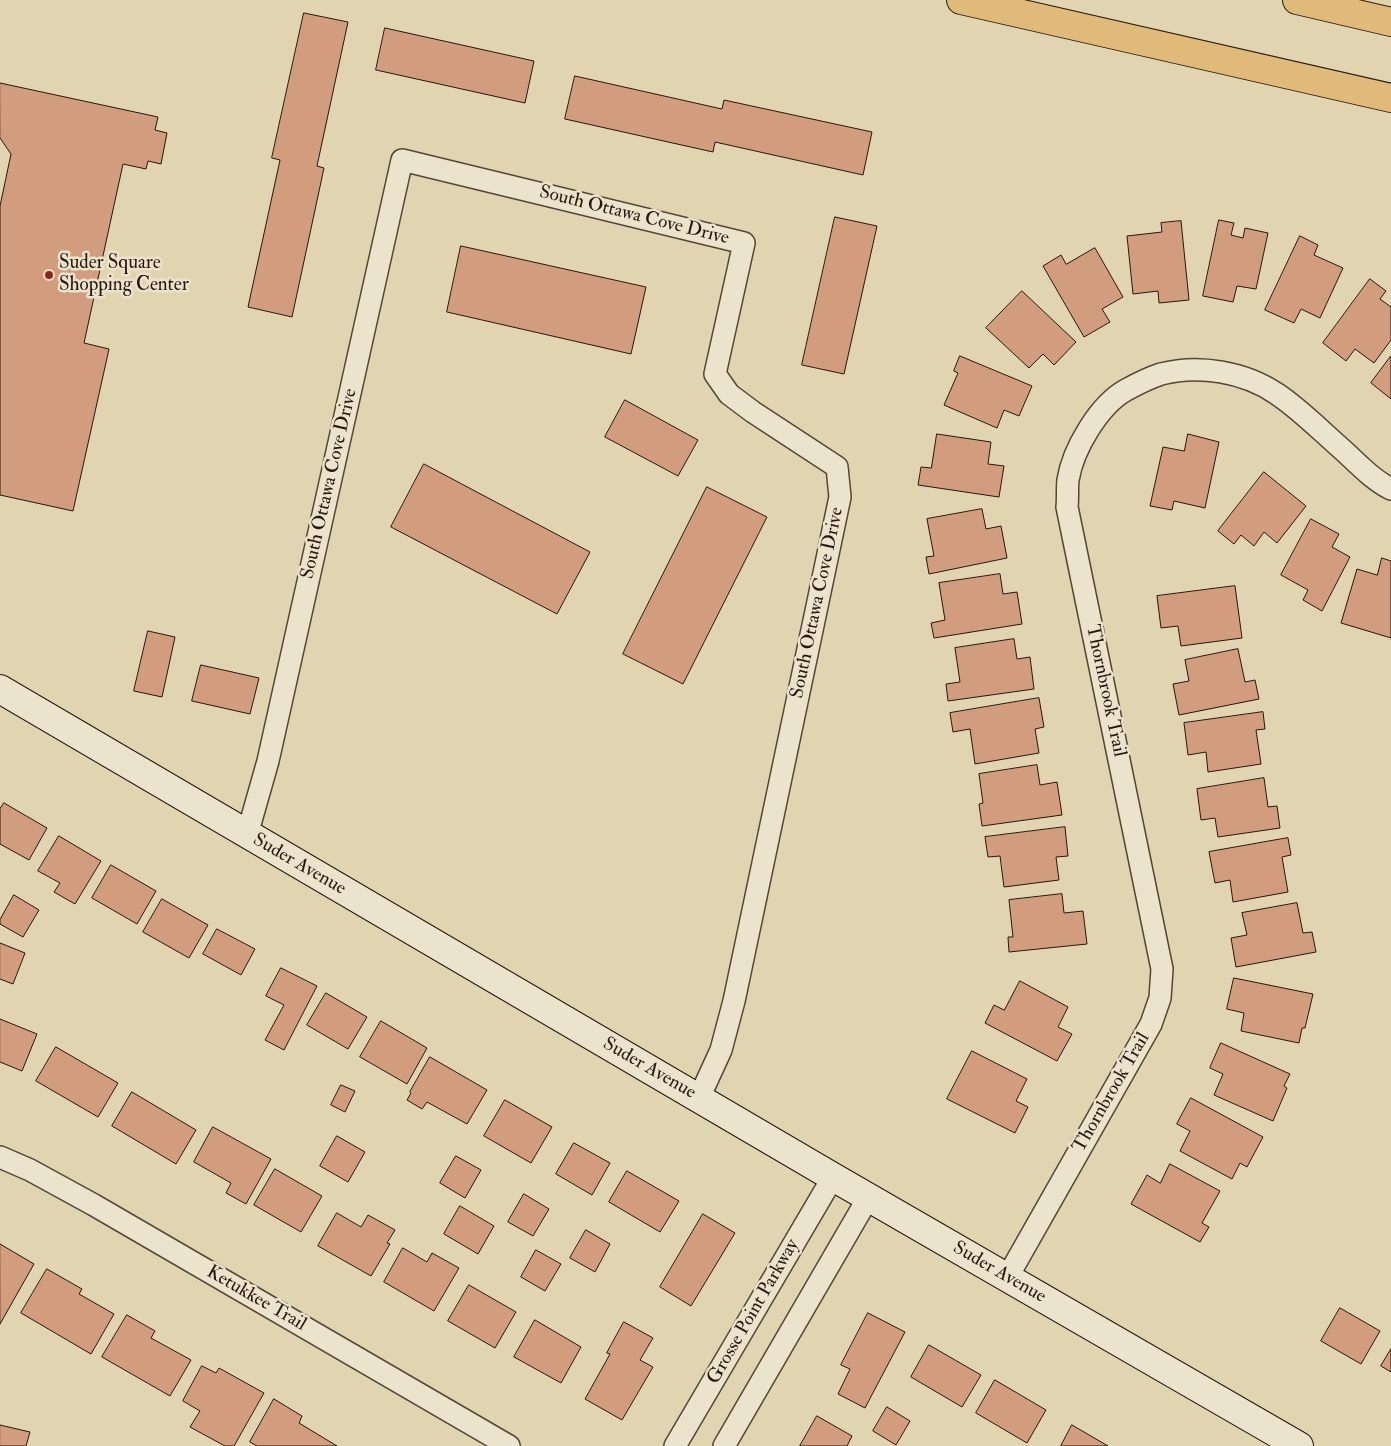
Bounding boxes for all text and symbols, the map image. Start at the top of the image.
street label: South Ottawa Cove Drive [537,181,731,251]
place label: Suder Square Shopping Center [59,253,189,297]
marker: Suder Square Shopping Center [43,269,55,281]
street label: South Ottawa Cove Drive [297,387,363,581]
street label: South Ottawa Cove Drive [787,505,849,701]
street label: Thornbrook Trail [1080,623,1130,759]
street label: Suder Avenue [248,829,350,901]
street label: Thornbrook Trail [1069,1029,1155,1157]
street label: Suder Avenue [598,1033,700,1105]
street label: Grosse Point Parkway [703,1235,805,1389]
street label: Suder Avenue [948,1237,1050,1309]
street label: Ketukkee Trail [202,1261,310,1337]

